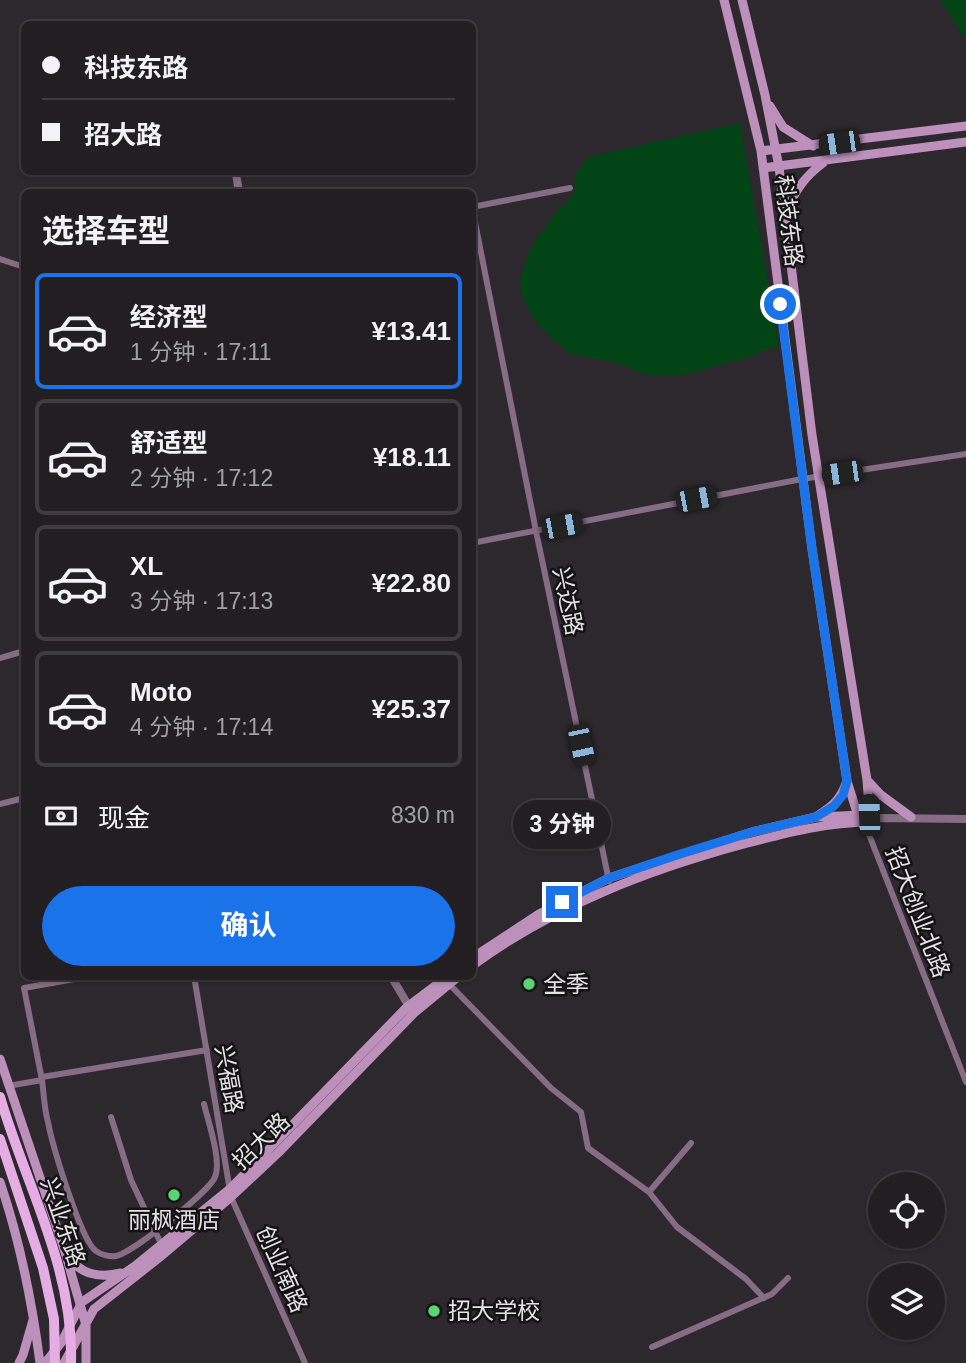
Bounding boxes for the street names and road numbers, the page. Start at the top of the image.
street label: 科技东路 [770,174,808,268]
street label: 兴达路 [548,565,588,637]
street label: 招大创业北路 [881,843,955,981]
street label: 兴福路 [210,1043,248,1115]
street label: 招大路 [227,1108,295,1174]
street label: 兴业东路 [36,1174,90,1270]
street label: 创业南路 [251,1222,313,1316]

